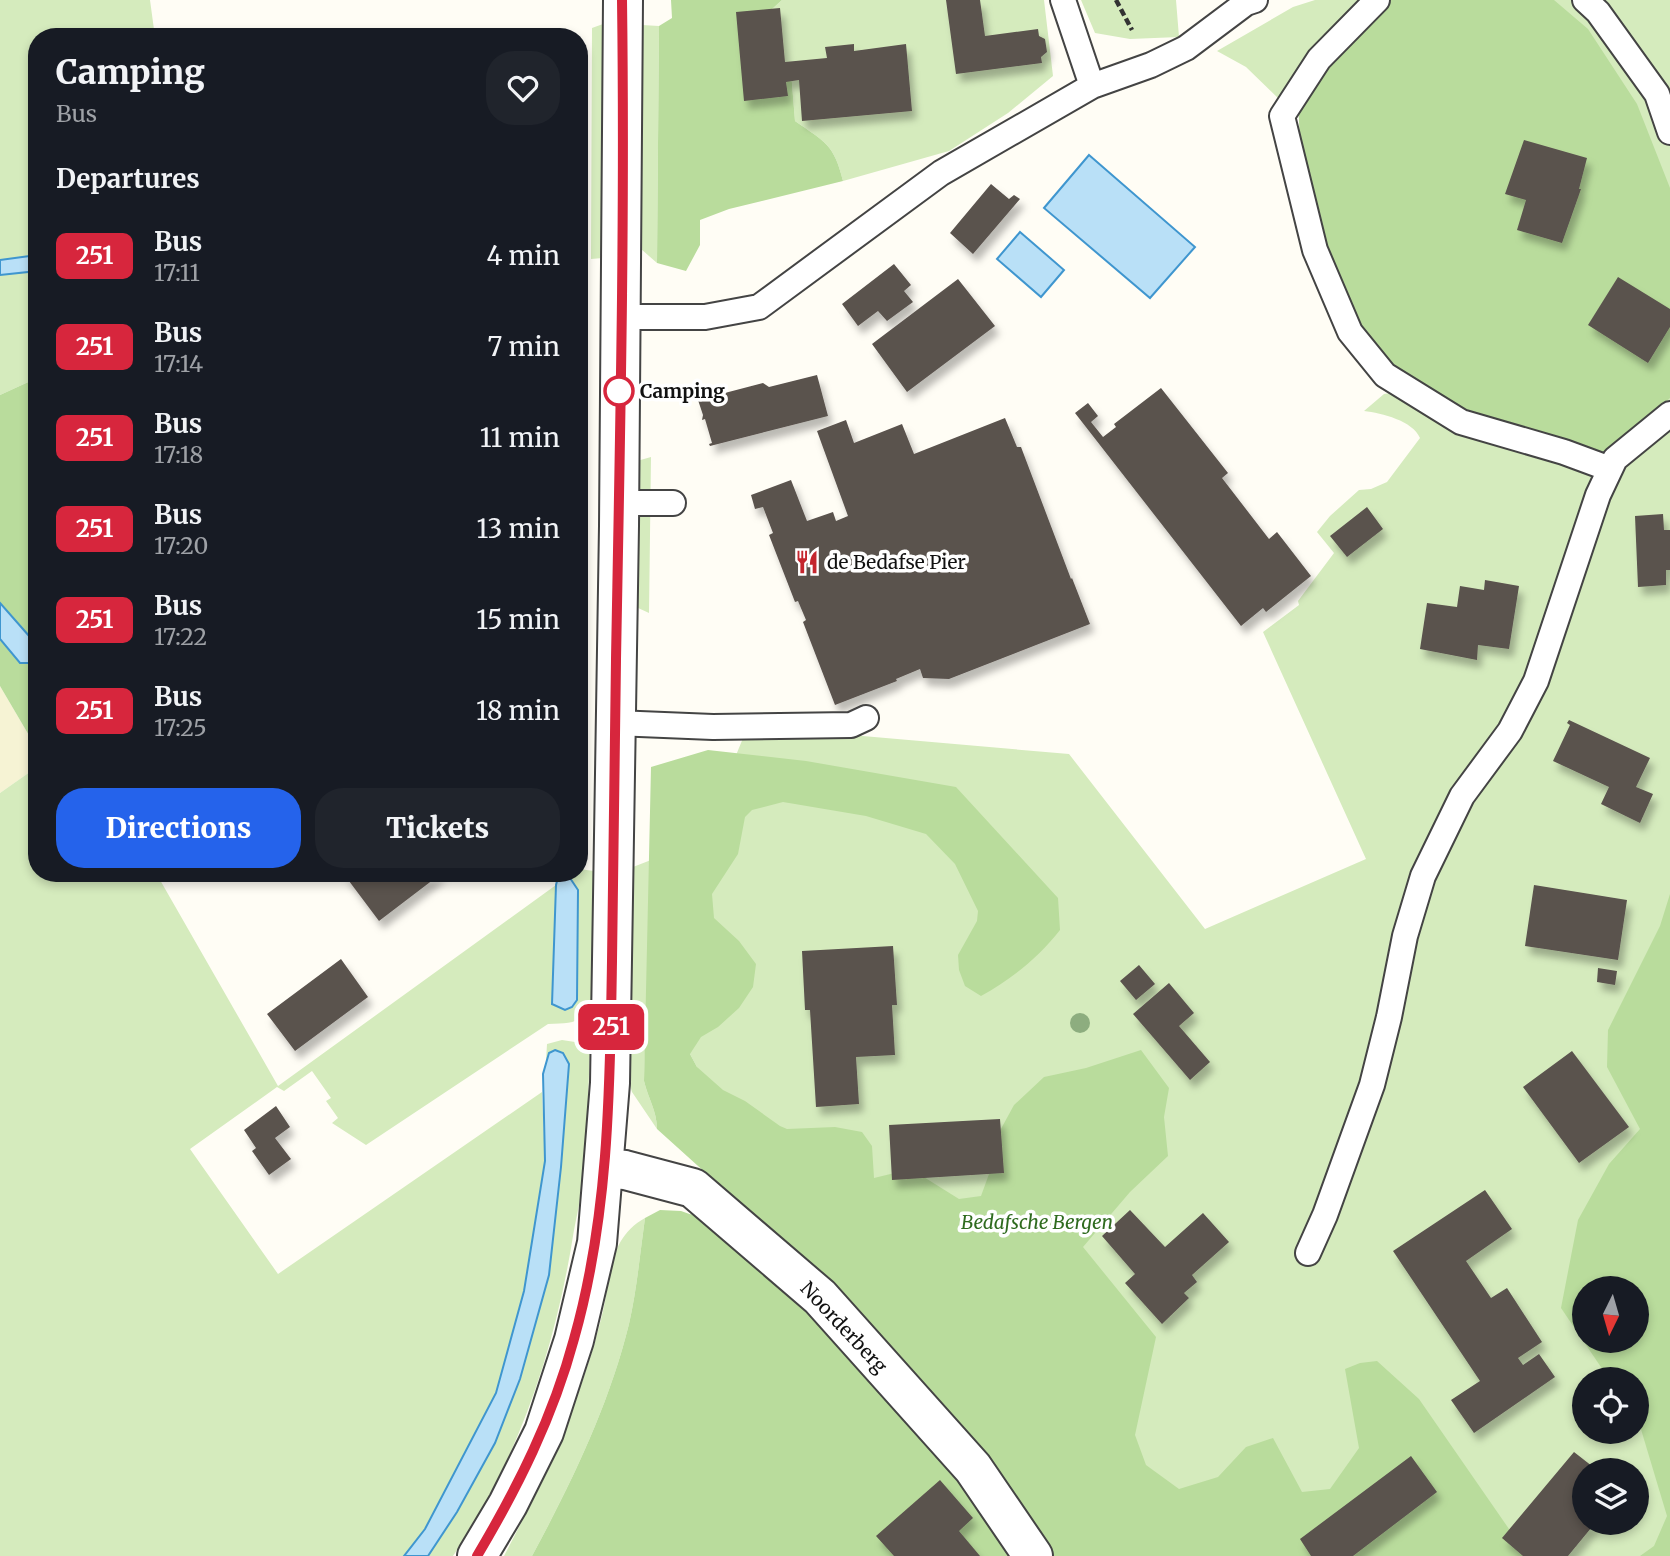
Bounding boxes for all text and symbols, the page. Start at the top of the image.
button: heart [486,51,560,125]
text: Camping [56,52,205,93]
text: Bus [56,99,97,128]
text: Departures [56,162,200,195]
text: Bus [154,225,202,258]
text: 4 min [486,239,560,272]
text: 251 [76,240,113,271]
text: 17:11 [154,258,200,287]
text: Bus [154,316,202,349]
text: 7 min [488,330,560,363]
text: 251 [76,331,113,362]
text: 17:14 [154,349,203,378]
marker: Camping [604,376,634,406]
place label: Camping [640,379,725,403]
text: Bus [154,407,202,440]
text: 11 min [480,421,560,454]
text: 251 [76,422,113,453]
text: 17:18 [154,440,203,469]
text: Bus [154,498,202,531]
text: 13 min [476,512,560,545]
text: 251 [76,513,113,544]
text: 17:20 [154,531,208,560]
restaurant icon: de Bedafse Pier [793,548,821,576]
place label: de Bedafse Pier [827,550,966,574]
text: Bus [154,589,202,622]
text: 15 min [476,603,560,636]
text: 251 [76,604,113,635]
text: 17:22 [154,622,207,651]
text: Bus [154,680,202,713]
text: 18 min [476,694,560,727]
text: 251 [76,695,113,726]
text: 17:25 [154,713,207,742]
button: Directions [56,788,301,868]
button: Tickets [315,788,560,868]
line badge: 251 [571,1004,651,1050]
text: 251 [592,1011,630,1042]
park label: Bedafsche Bergen [961,1210,1113,1234]
street label: Noorderberg [796,1276,893,1378]
north arrow [1572,1276,1648,1353]
map controls [1572,1276,1649,1535]
button: locate [1572,1367,1649,1444]
button: layers [1572,1458,1649,1535]

